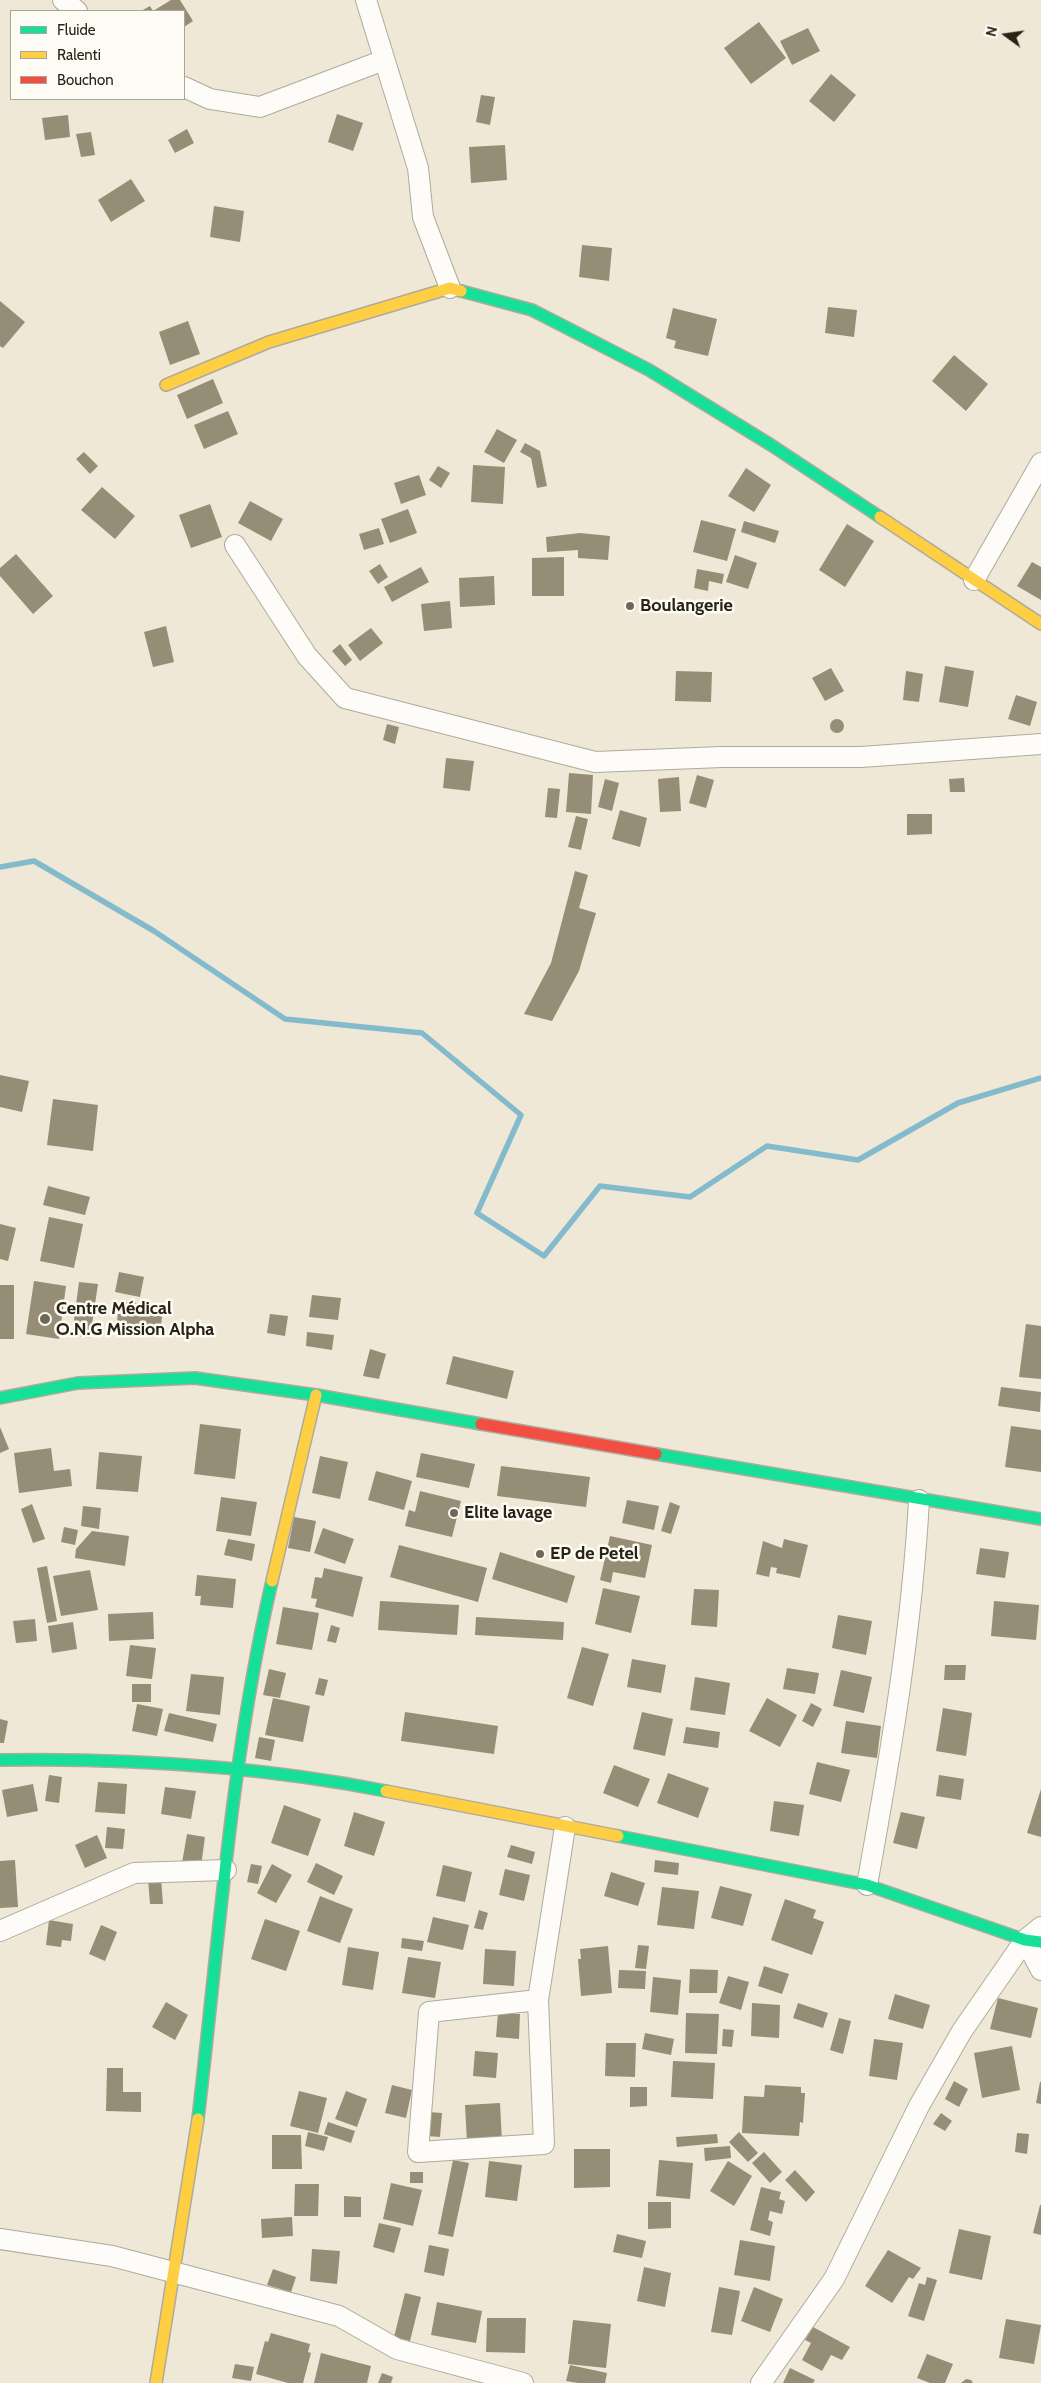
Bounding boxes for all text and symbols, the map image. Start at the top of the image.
legend [10,10,185,100]
north arrow [981,10,1031,60]
text: Fluide [57,21,95,39]
text: N [982,24,1001,38]
text: Ralenti [57,46,101,64]
text: Bouchon [57,71,114,89]
place label: Boulangerie [640,595,733,617]
marker: Boulangerie [624,600,636,612]
place label: Centre Médical O.N.G Mission Alpha [56,1298,214,1340]
marker: Centre Médical O.N.G Mission Alpha [38,1312,52,1326]
place label: Elite lavage [464,1502,552,1524]
marker: Elite lavage [448,1507,460,1519]
place label: EP de Petel [550,1543,639,1565]
marker: EP de Petel [534,1548,546,1560]

